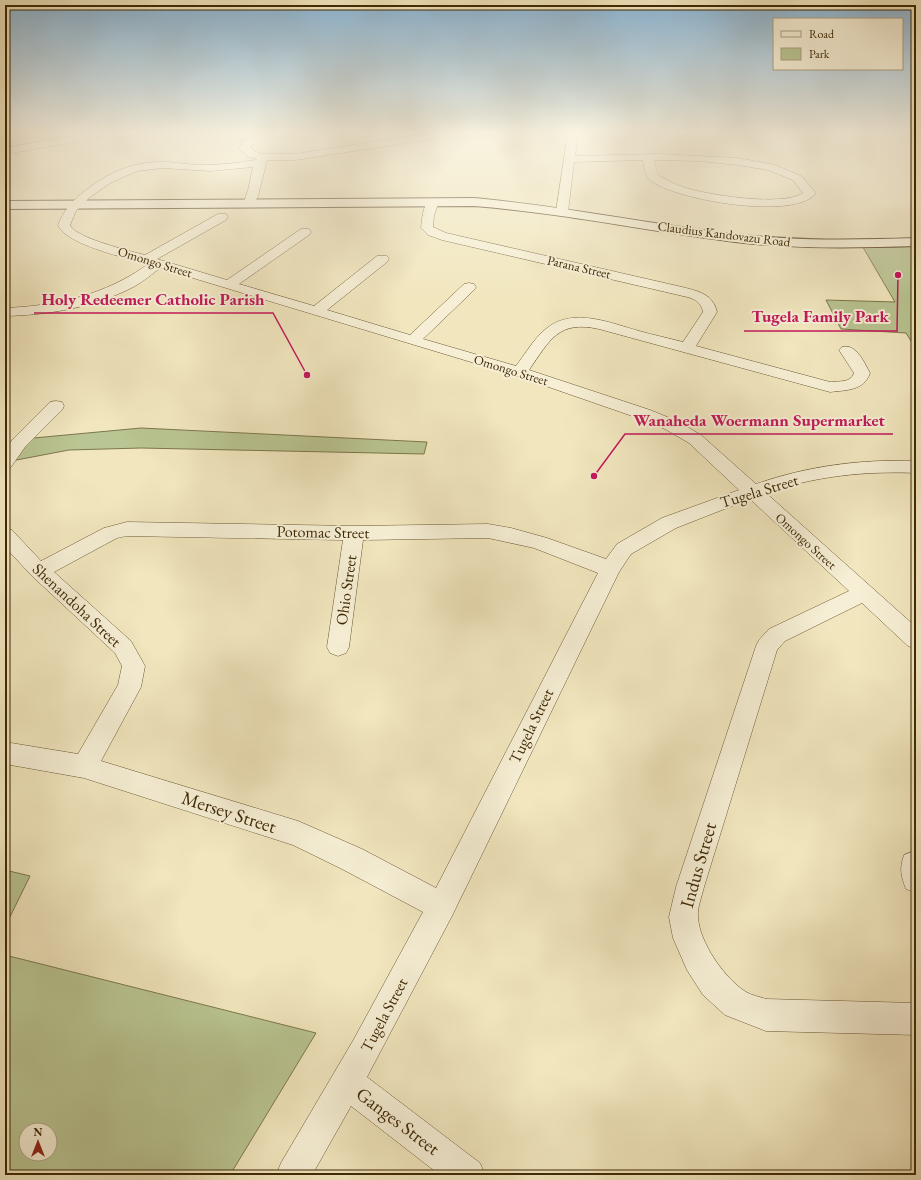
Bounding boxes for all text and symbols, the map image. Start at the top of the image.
legend [773,18,903,70]
text: Road [809,26,835,42]
text: Park [809,46,830,62]
street label: Claudius Kandovazu Road [657,217,792,251]
street label: Omongo Street [116,243,194,281]
street label: Parana Street [546,251,612,283]
callout: Holy Redeemer Catholic Parish [34,284,273,313]
text: Holy Redeemer Catholic Parish [41,288,265,310]
callout: Tugela Family Park [744,302,897,331]
text: Tugela Family Park [751,305,889,327]
street label: Omongo Street [472,351,550,389]
callout: Wanaheda Woermann Supermarket [625,405,893,434]
text: Wanaheda Woermann Supermarket [633,409,886,431]
street label: Tugela Street [717,469,801,513]
street label: Omongo Street [772,509,840,573]
street label: Potomac Street [277,521,369,543]
street label: Ohio Street [331,554,361,626]
street label: Shenandoha Street [28,558,126,652]
street label: Tugela Street [504,685,558,767]
street label: Mersey Street [179,785,279,839]
street label: Indus Street [674,819,722,911]
street label: Tugela Street [356,974,412,1056]
street label: Ganges Street [351,1081,445,1161]
north arrow [18,1122,58,1162]
text: N [34,1125,43,1139]

